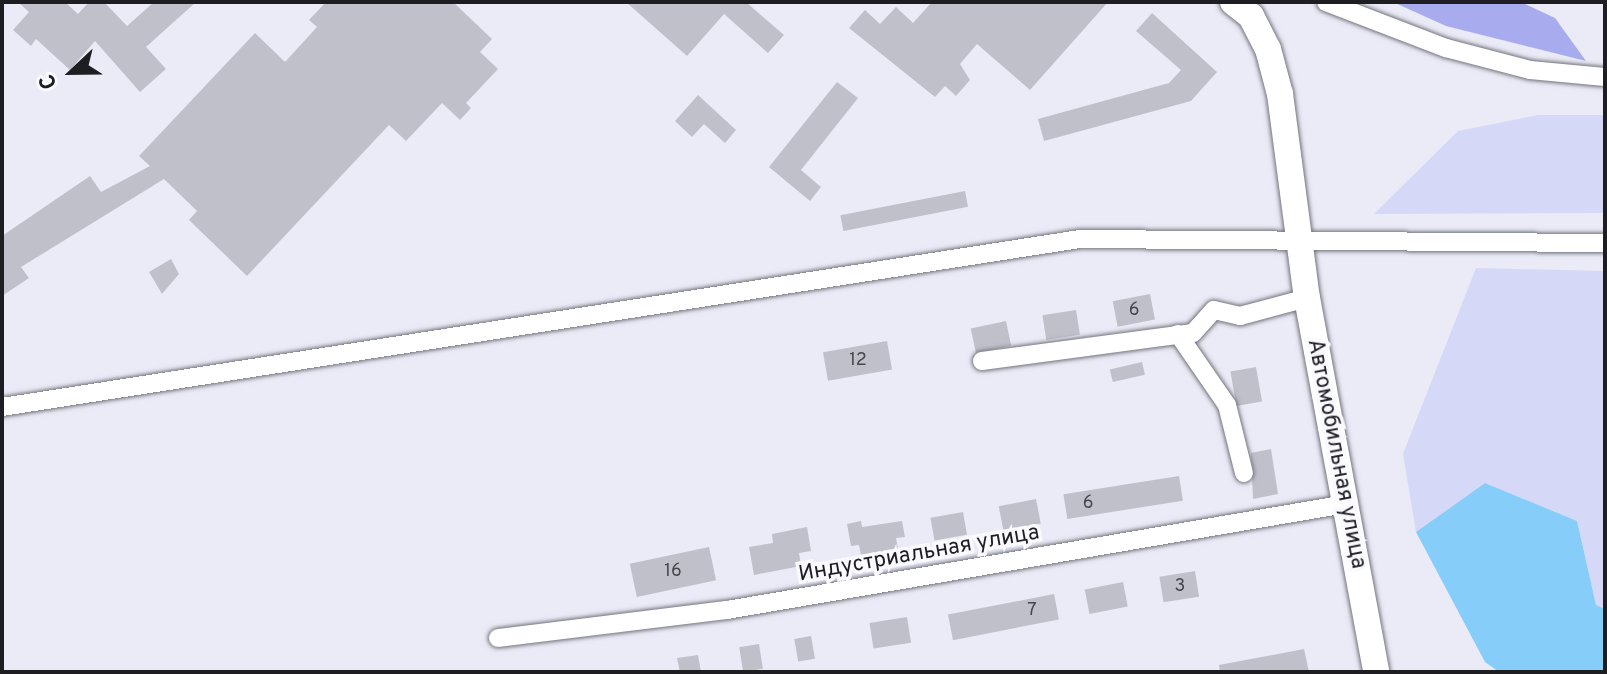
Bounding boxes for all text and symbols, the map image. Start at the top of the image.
north arrow [32,32,112,112]
text: С [34,70,64,93]
house number: 6 [1129,300,1139,322]
street label: Автомобильная улица [1301,337,1371,571]
house number: 12 [849,350,867,372]
house number: 6 [1083,493,1093,515]
street label: Индустриальная улица [796,520,1042,588]
house number: 16 [664,561,682,583]
house number: 3 [1175,576,1185,598]
house number: 7 [1027,600,1037,622]

